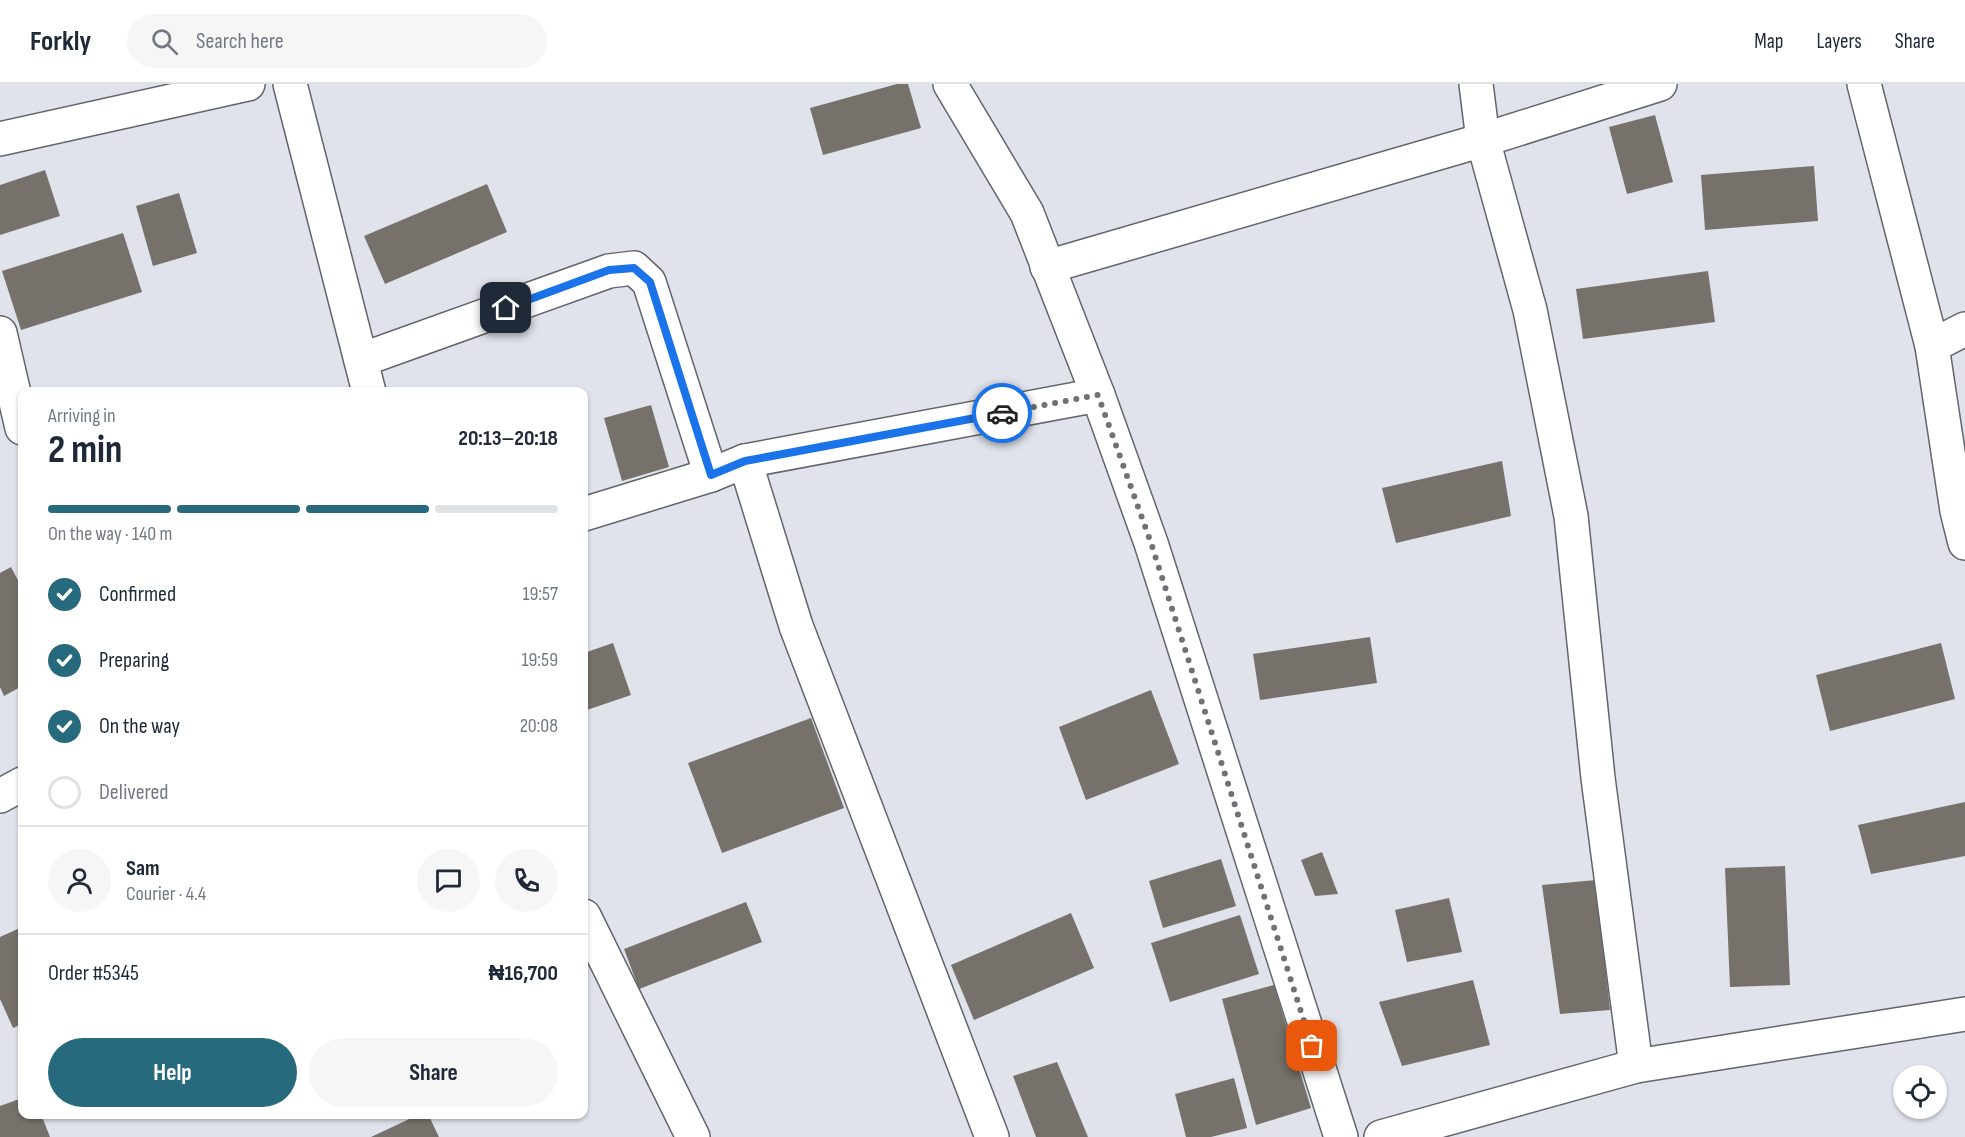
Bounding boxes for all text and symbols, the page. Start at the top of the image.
search box [127,14,547,68]
text: Forkly [30,25,91,58]
icon: search [148,25,181,58]
text: Search here [196,28,284,55]
text: Map [1754,29,1783,54]
text: Layers [1816,29,1862,54]
text: Share [1895,29,1935,54]
pin [480,282,531,333]
icon: home [489,291,522,324]
courier [972,383,1032,443]
icon: car [986,397,1019,430]
text: Arriving in [48,404,116,428]
text: 20:13–20:18 [458,425,558,452]
text: 2 min [48,427,122,474]
text: On the way · 140 m [48,522,172,546]
icon: check [48,578,81,611]
text: Confirmed [99,581,176,608]
text: 19:57 [522,582,558,606]
icon: check [48,644,81,677]
text: Preparing [99,647,169,674]
text: 19:59 [521,648,558,672]
icon: check [48,710,81,743]
text: On the way [99,713,180,740]
text: 20:08 [520,714,558,738]
text: Delivered [99,779,168,806]
button: person [48,849,111,912]
button: chat [417,849,480,912]
button: phone [495,849,558,912]
text: Sam [126,855,160,882]
text: Courier · 4.4 [126,882,206,906]
text: Order #5345 [48,960,139,987]
text: ₦16,700 [489,960,558,987]
pin [1286,1020,1337,1071]
icon: bag [1295,1029,1328,1062]
button: Help [48,1038,297,1107]
button: Share [309,1038,558,1107]
map controls [1893,1065,1947,1119]
button: locate [1893,1065,1947,1119]

